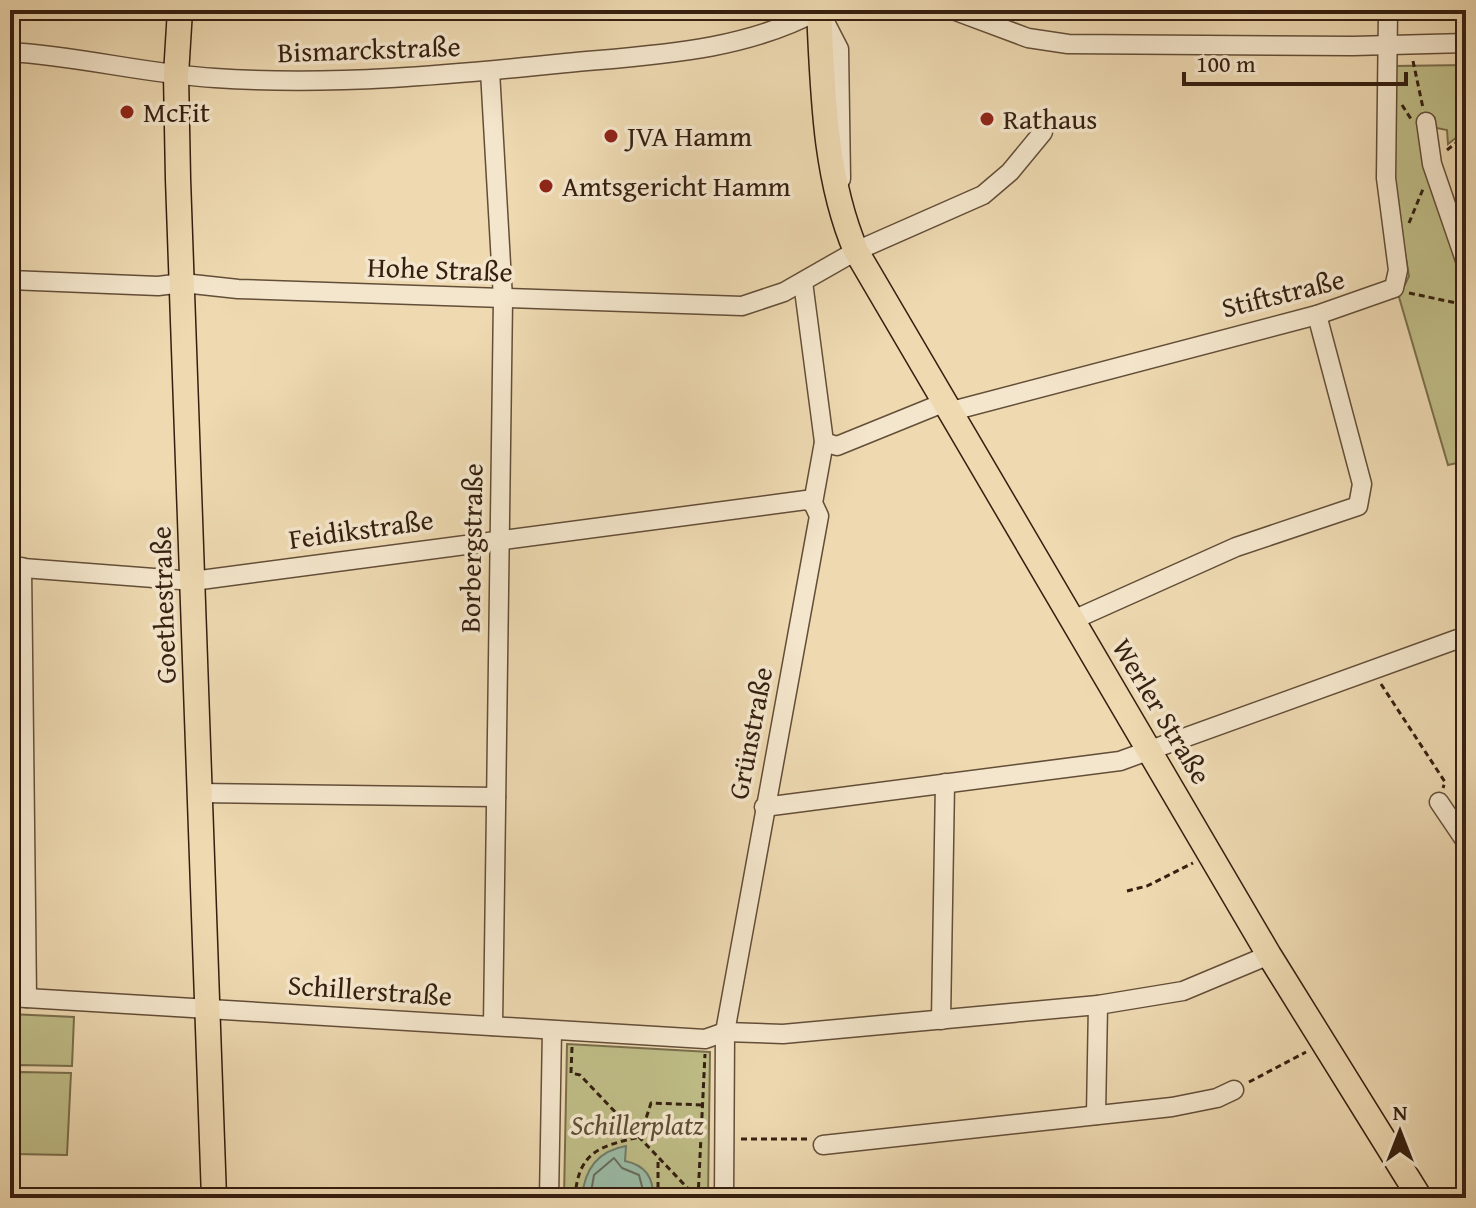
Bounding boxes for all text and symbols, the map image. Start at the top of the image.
street label: Bismarckstraße [277,25,461,72]
scale bar [1184,36,1406,86]
text: 100 m [1196,46,1256,81]
place label: McFit [143,91,210,132]
place label: Rathaus [1003,98,1097,139]
marker: McFit [118,103,136,121]
marker: Rathaus [978,110,996,128]
place label: JVA Hamm [624,115,752,156]
marker: JVA Hamm [602,127,620,145]
place label: Amtsgericht Hamm [562,165,791,206]
marker: Amtsgericht Hamm [537,177,555,195]
street label: Hohe Straße [367,245,513,292]
street label: Stiftstraße [1217,257,1349,328]
street label: Borbergstraße [449,463,492,633]
street label: Feidikstraße [286,498,436,559]
street label: Goethestraße [139,525,186,685]
street label: Werler Straße [1103,630,1222,791]
street label: Grünstraße [717,663,782,803]
street label: Schillerstraße [286,963,454,1016]
north arrow [1360,1092,1440,1172]
text: N [1393,1096,1408,1128]
park label: Schillerplatz [571,1104,704,1145]

